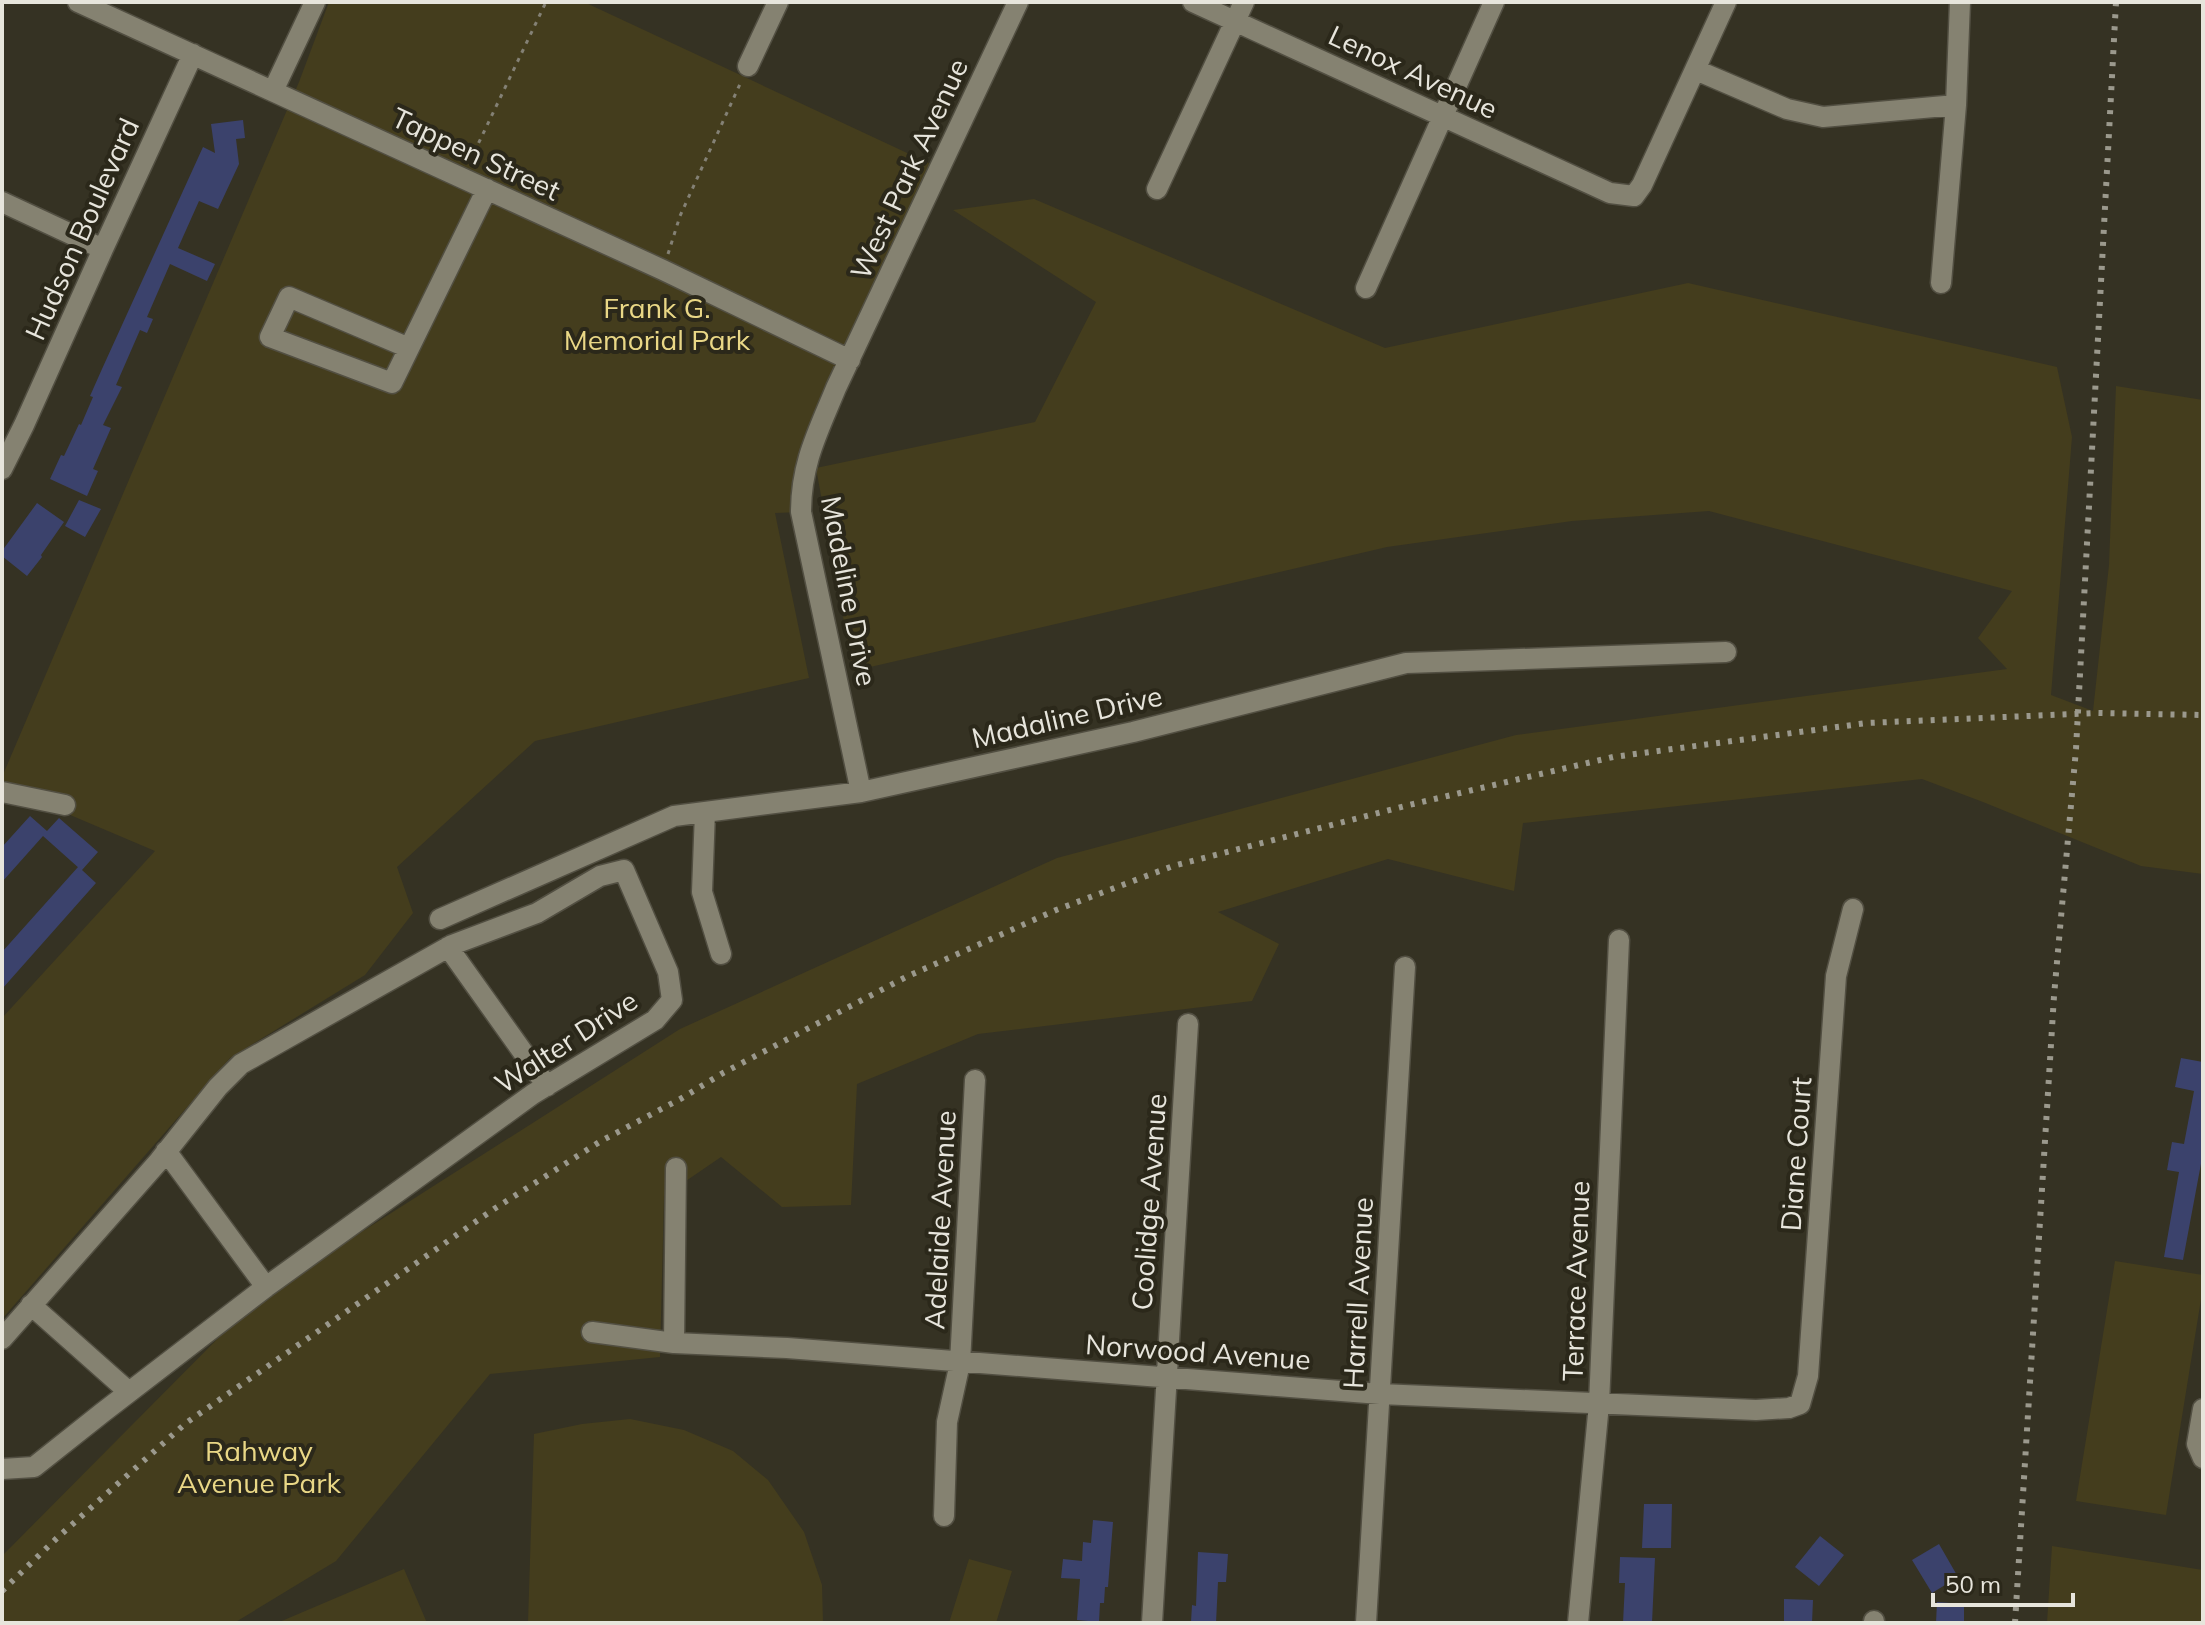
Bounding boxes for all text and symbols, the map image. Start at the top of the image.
street label: Lenox Avenue [1323,17,1503,126]
street label: West Park Avenue [842,53,975,285]
street label: Tappen Street [387,99,566,208]
street label: Hudson Boulevard [17,112,146,345]
park label: Frank G. Memorial Park [564,290,751,357]
street label: Madeline Drive [814,493,885,689]
street label: Madaline Drive [968,678,1166,755]
street label: Walter Drive [488,983,644,1101]
street label: Diane Court [1773,1076,1818,1232]
street label: Coolidge Avenue [1123,1092,1174,1312]
street label: Adelaide Avenue [916,1109,963,1330]
street label: Terrace Avenue [1555,1180,1596,1382]
street label: Harrell Avenue [1335,1196,1380,1390]
street label: Norwood Avenue [1084,1326,1312,1377]
park label: Rahway Avenue Park [177,1433,341,1500]
scale bar [1933,1557,2073,1607]
text: 50 m [1945,1569,2001,1599]

